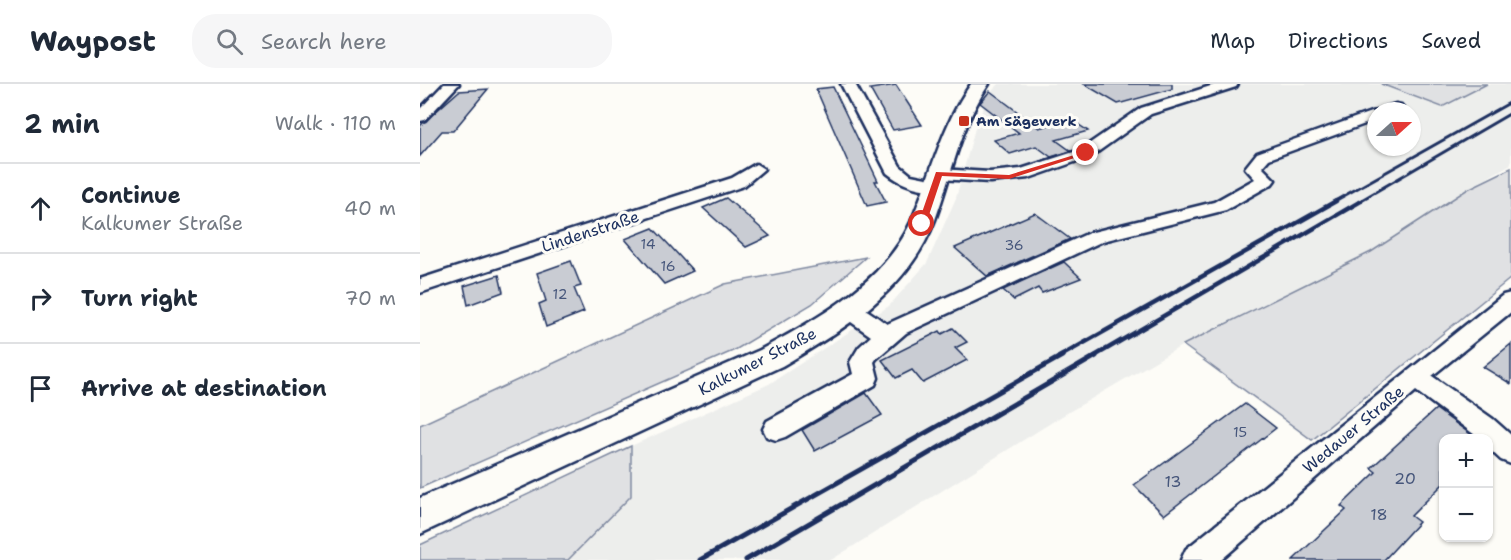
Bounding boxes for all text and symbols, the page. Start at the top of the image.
search box [192,14,612,68]
text: Waypost [30,22,156,60]
icon: search [213,25,246,58]
text: Search here [261,27,387,56]
text: Map [1210,27,1255,55]
text: Directions [1288,27,1388,55]
text: Saved [1421,27,1481,55]
north arrow [1367,102,1421,156]
text: 2 min [24,106,100,141]
text: Walk · 110 m [275,110,396,136]
place label: Am Sägewerk [976,112,1077,130]
marker: Am Sägewerk [957,114,971,128]
route end [1072,139,1098,165]
text: Continue [81,181,181,210]
icon: ahead [24,192,57,225]
text: 40 m [344,195,396,221]
street label: Lindenstraße [539,206,642,257]
text: Kalkumer Straße [81,210,243,236]
route start [908,210,934,236]
house number: 14 [640,235,656,253]
house number: 36 [1004,236,1024,254]
house number: 16 [660,257,676,275]
icon: right [24,282,57,315]
text: Turn right [81,284,198,313]
text: 70 m [344,285,396,311]
house number: 12 [553,285,567,303]
street label: Kalkumer Straße [695,323,820,400]
icon: arrive [24,372,57,405]
text: Arrive at destination [81,374,327,403]
street label: Wedauer Straße [1298,381,1408,478]
house number: 15 [1233,423,1247,441]
map controls [1439,434,1493,542]
button: + [1439,434,1493,488]
house number: 20 [1394,468,1416,489]
house number: 13 [1164,471,1182,492]
button: − [1439,488,1493,542]
house number: 18 [1370,504,1388,525]

